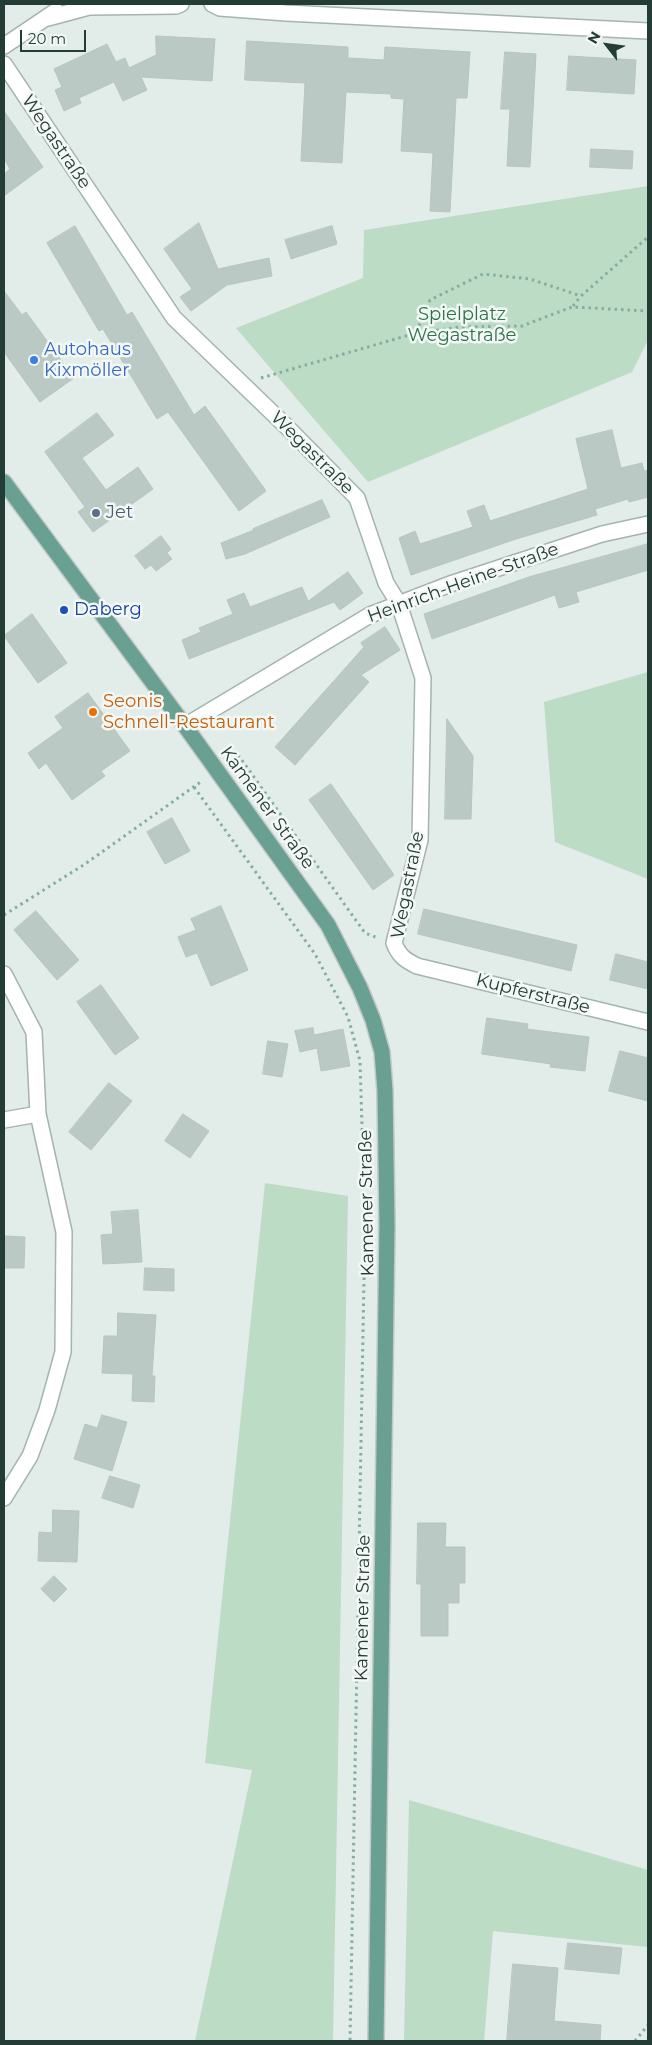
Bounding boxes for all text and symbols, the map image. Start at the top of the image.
scale bar [22,20,89,52]
north arrow [582,20,632,70]
text: N [583,28,605,47]
text: 20 m [28,29,66,48]
street label: Wegastraße [17,91,95,193]
park label: Spielplatz Wegastraße [408,304,516,346]
place label: Autohaus Kixmöller [44,339,131,382]
marker: Autohaus Kixmöller [28,354,40,366]
street label: Wegastraße [266,407,358,499]
place label: Jet [106,502,133,524]
marker: Jet [90,507,102,519]
street label: Heinrich-Heine-Straße [364,538,562,628]
place label: Daberg [74,599,142,621]
marker: Daberg [58,604,70,616]
place label: Seonis Schnell-Restaurant [103,691,275,734]
marker: Seonis Schnell-Restaurant [87,706,99,718]
street label: Kamener Straße [215,742,319,874]
street label: Wegastraße [387,829,429,941]
street label: Kupferstraße [474,969,592,1019]
street label: Kamener Straße [355,1130,379,1276]
street label: Kamener Straße [351,1535,375,1681]

